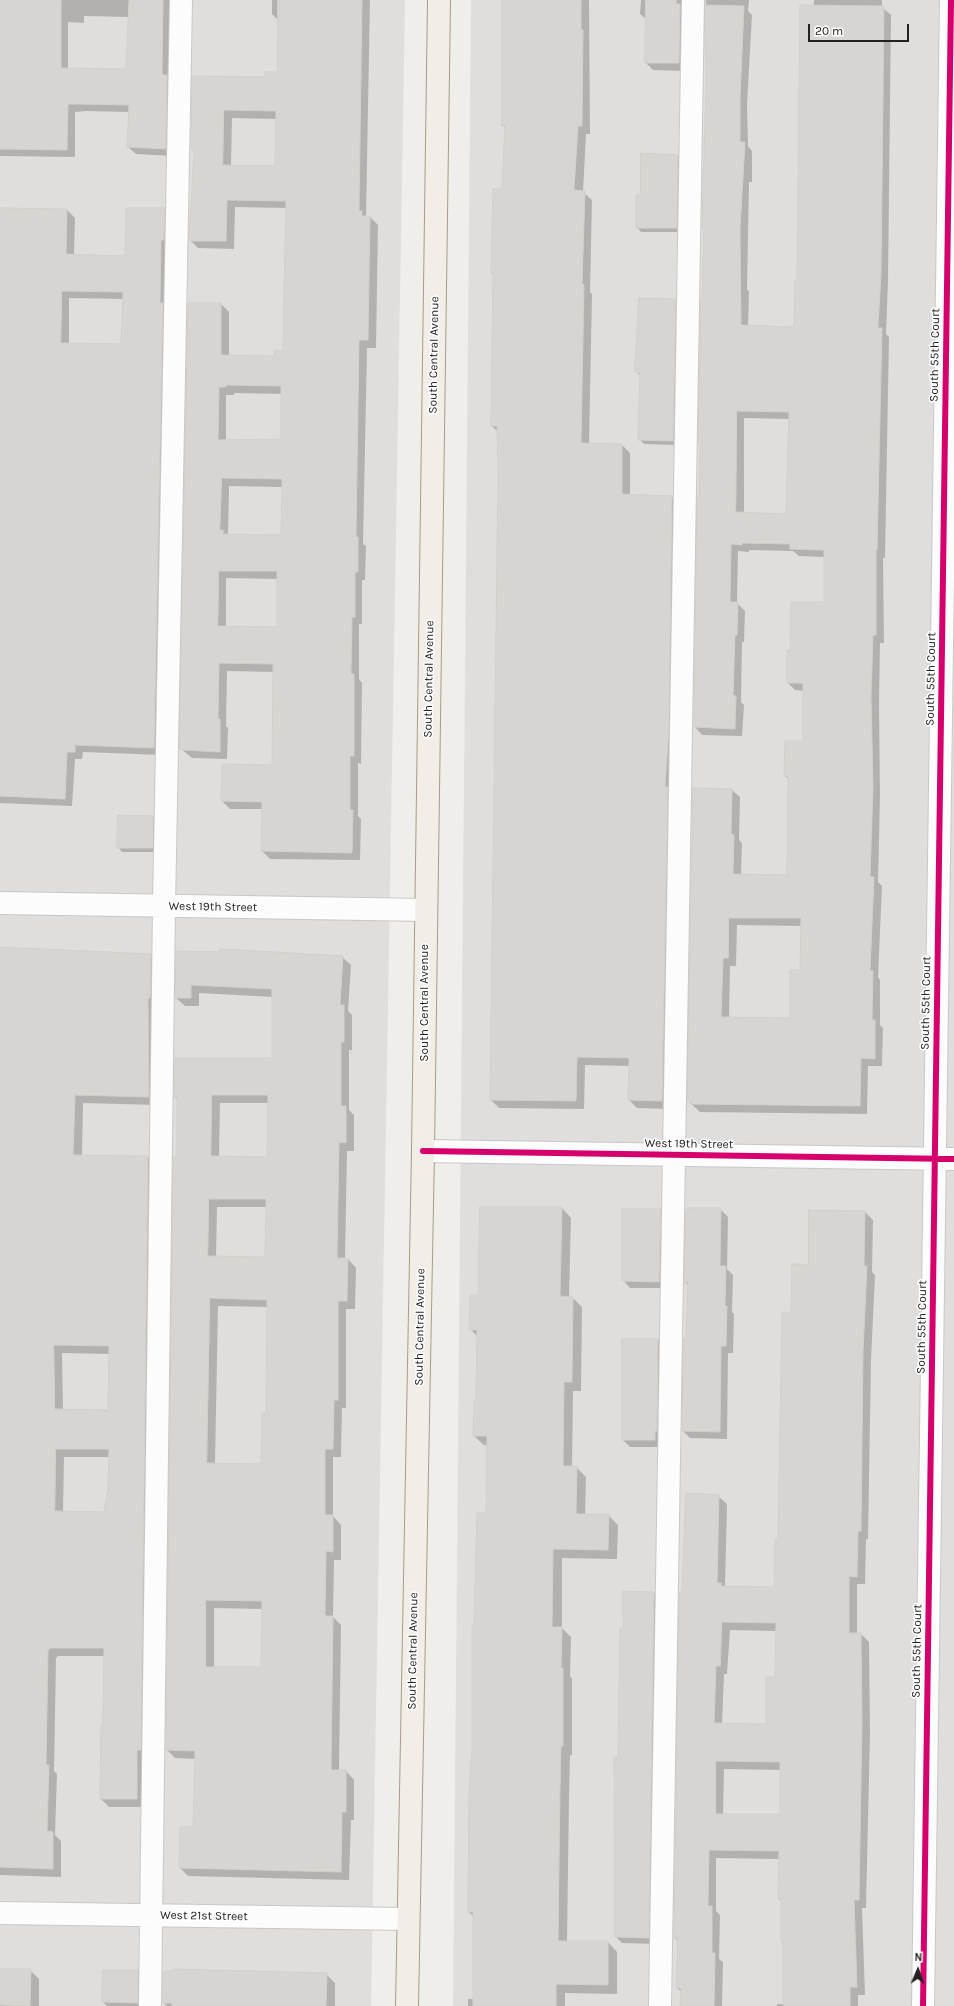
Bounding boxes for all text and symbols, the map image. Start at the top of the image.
scale bar [810,16,911,42]
text: 20 m [815,24,843,38]
street label: South Central Avenue [426,296,442,414]
street label: South 55th Court [927,308,943,402]
street label: South Central Avenue [421,620,437,738]
street label: South 55th Court [923,632,939,726]
street label: West 19th Street [169,899,257,915]
street label: South Central Avenue [418,944,432,1062]
street label: South 55th Court [918,956,934,1050]
street label: West 19th Street [645,1136,733,1152]
street label: South Central Avenue [412,1268,428,1386]
street label: South 55th Court [914,1280,930,1374]
street label: South Central Avenue [405,1592,421,1710]
street label: South 55th Court [909,1604,925,1698]
street label: West 21st Street [160,1908,248,1924]
north arrow [898,1950,938,1990]
text: N [914,1951,923,1964]

